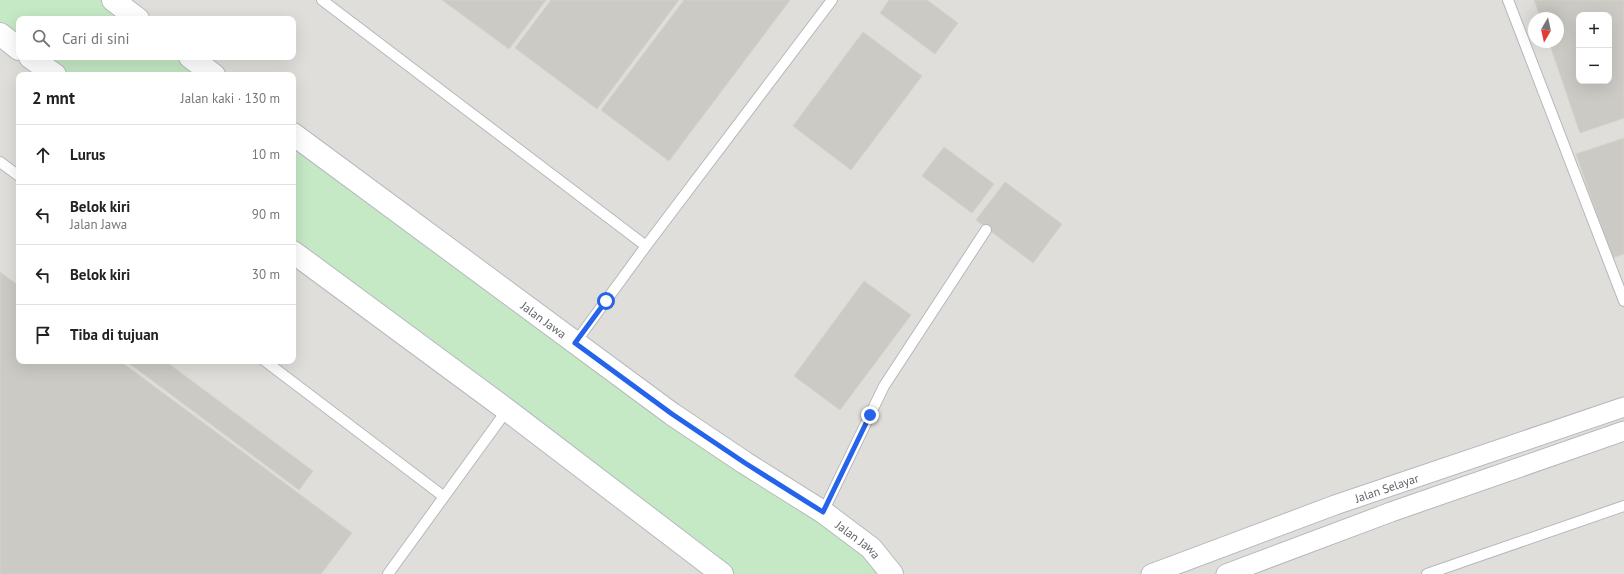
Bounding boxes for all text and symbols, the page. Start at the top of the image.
north arrow [1528,12,1564,48]
map controls [1576,12,1612,84]
button: + [1576,12,1612,48]
search box [16,16,296,60]
icon: search [30,27,52,49]
text: Cari di sini [62,29,130,48]
button: − [1576,48,1612,84]
text: 2 mnt [32,87,75,109]
text: Jalan kaki · 130 m [181,90,280,107]
icon: ahead [32,144,54,166]
text: Lurus [70,145,105,164]
text: 10 m [252,146,280,163]
text: Belok kiri [70,197,130,216]
icon: left [32,204,54,226]
text: 90 m [252,206,280,223]
text: Jalan Jawa [70,216,127,233]
icon: left [32,264,54,286]
text: Belok kiri [70,265,130,284]
text: 30 m [252,266,280,283]
route start [597,292,615,310]
street label: Jalan Jawa [517,297,570,341]
icon: arrive [32,324,54,346]
text: Tiba di tujuan [70,325,159,344]
route end [861,406,879,424]
street label: Jalan Selayar [1352,470,1420,506]
street label: Jalan Jawa [832,516,884,561]

